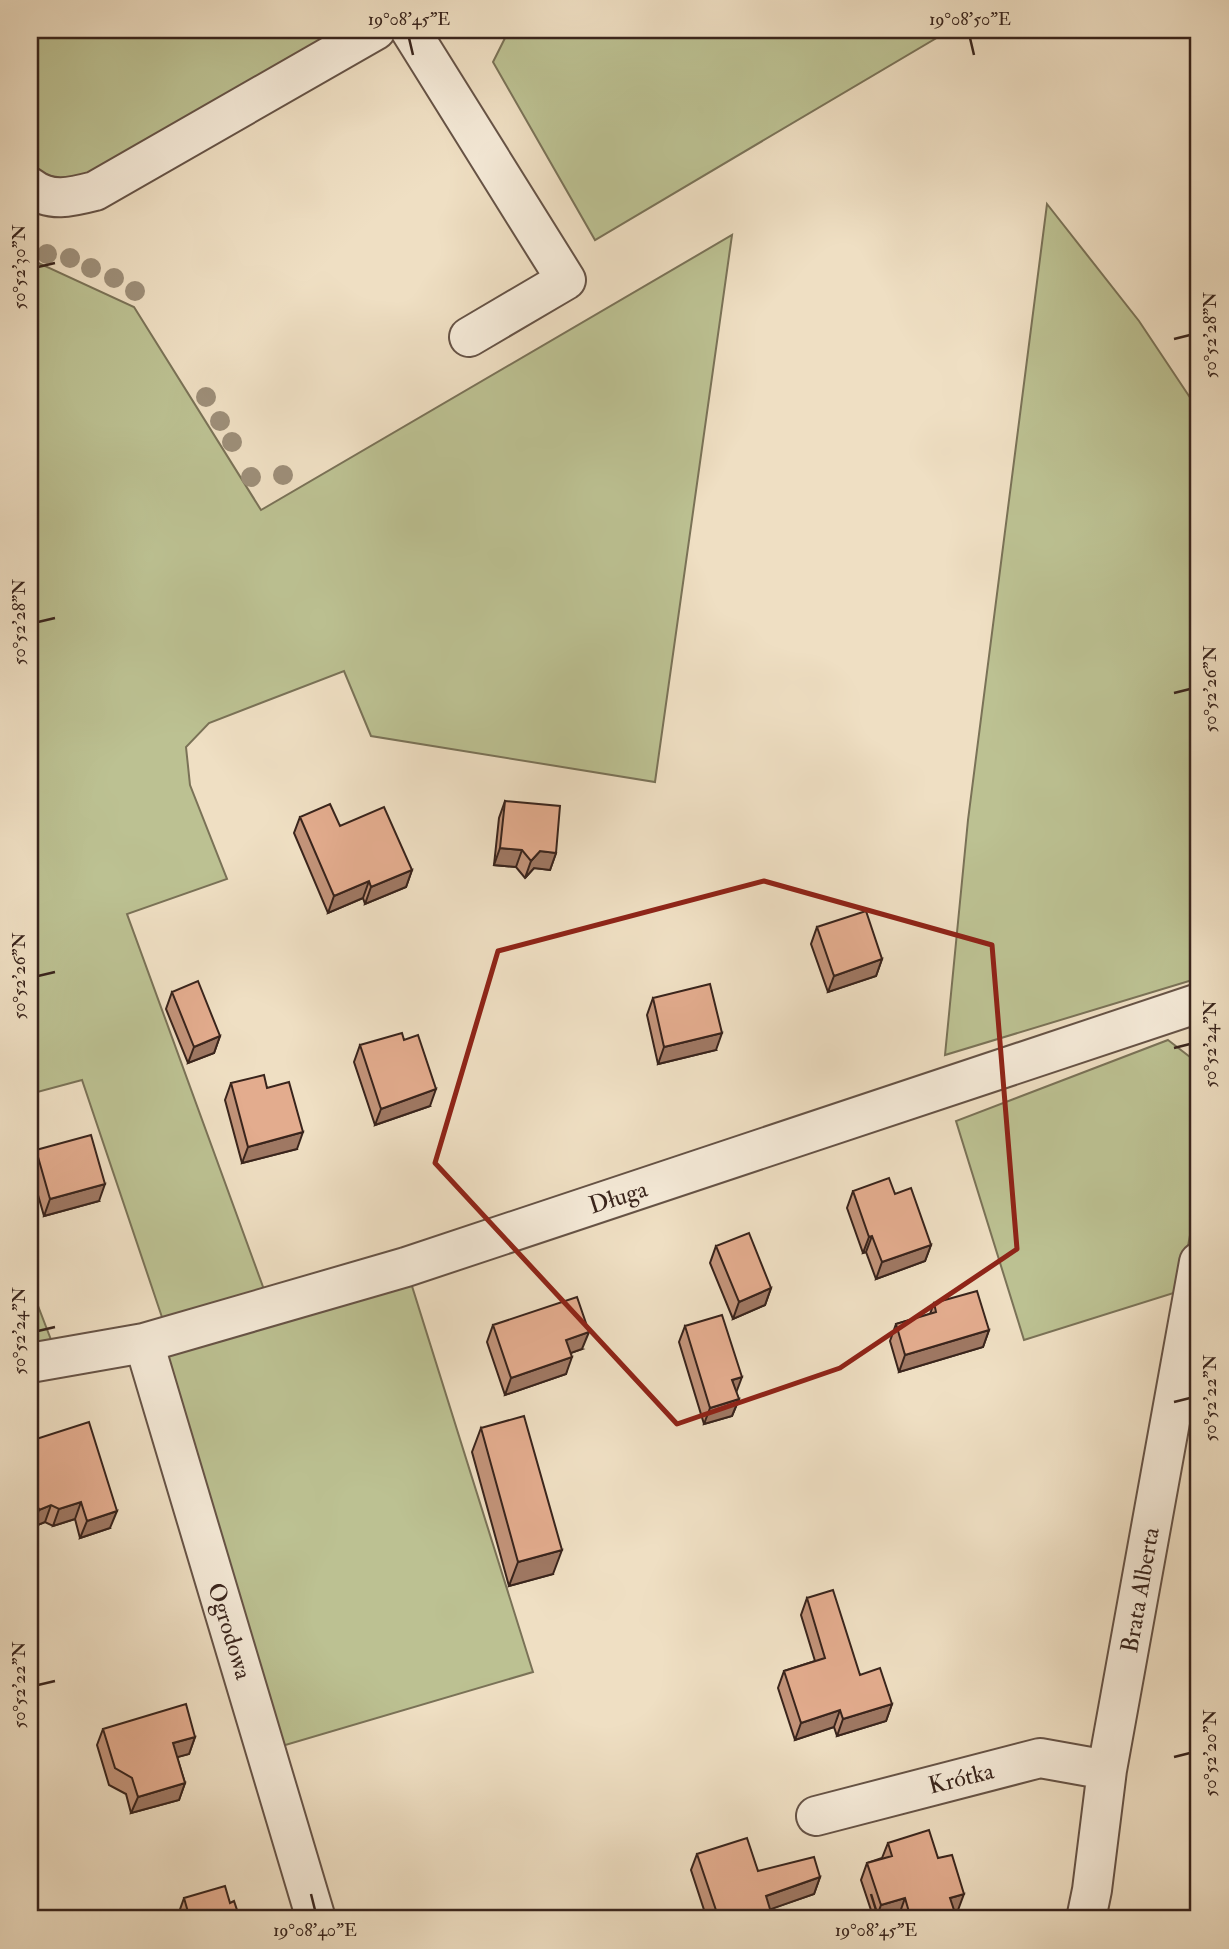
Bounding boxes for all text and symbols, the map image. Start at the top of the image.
text: 19°08'45"E [368,8,450,31]
text: 19°08'50"E [929,8,1011,31]
text: 50°52'30"N [8,224,31,310]
text: 50°52'28"N [1199,292,1222,378]
text: 50°52'28"N [8,579,31,665]
text: 50°52'26"N [1199,645,1222,733]
text: 50°52'26"N [8,932,31,1020]
text: 50°52'24"N [1199,1000,1222,1088]
street label: Długa [585,1173,652,1221]
text: 50°52'24"N [8,1287,31,1375]
text: 50°52'22"N [1199,1354,1222,1442]
street label: Brata Alberta [1114,1524,1167,1655]
street label: Ogrodowa [200,1579,259,1684]
text: 50°52'22"N [8,1641,31,1729]
text: 50°52'20"N [1199,1709,1222,1797]
street label: Krótka [925,1755,998,1802]
text: 19°08'40"E [273,1919,357,1942]
text: 19°08'45"E [835,1919,917,1942]

